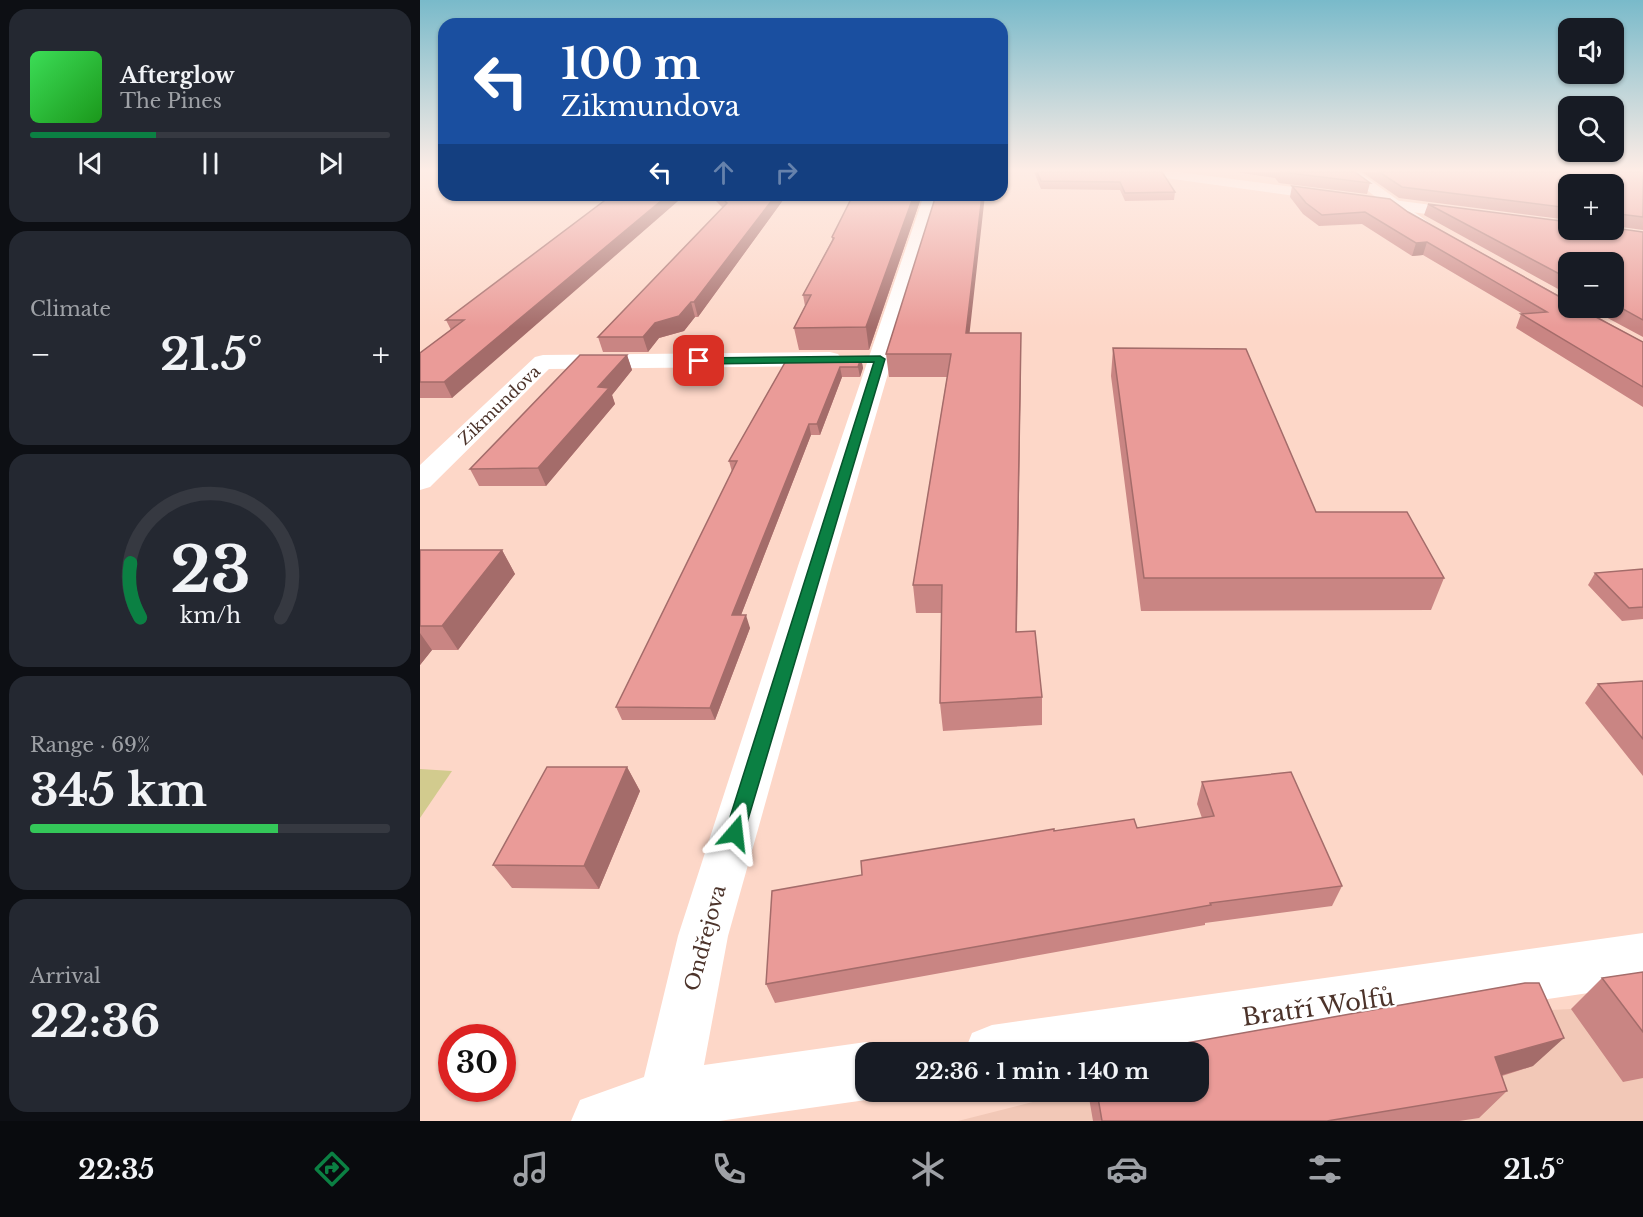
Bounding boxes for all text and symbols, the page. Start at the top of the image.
map controls [1558,18,1624,318]
button: sound [1558,18,1624,84]
text: 100 m [561,38,700,90]
icon: left [462,42,540,120]
text: Afterglow [120,62,235,89]
text: The Pines [120,89,222,113]
text: Zikmundova [561,90,740,123]
button: search [1558,96,1624,162]
icon: previous [74,147,107,180]
icon: pause [194,147,227,180]
icon: next [314,147,347,180]
icon: left [644,156,677,189]
icon: ahead [707,156,740,189]
icon: right [770,156,803,189]
button: + [1558,174,1624,240]
button: − [1558,252,1624,318]
text: Climate [30,297,111,321]
text: 21.5° [160,326,263,382]
text: − [30,334,51,375]
text: + [372,334,390,375]
pin [673,335,724,386]
icon: arrive [682,344,715,377]
street label: Zikmundova [454,361,544,449]
text: 23 [170,531,250,609]
text: km/h [180,602,241,629]
text: Range · 69% [30,733,150,757]
text: 345 km [30,762,207,818]
position arrow [703,801,767,865]
street label: Ondřejova [679,881,731,994]
text: Arrival [30,964,101,988]
street label: Bratří Wolfů [1240,982,1396,1032]
text: 22:36 [30,993,160,1049]
speed limit sign: 30 [438,1024,516,1102]
text: 22:36 · 1 min · 140 m [915,1058,1149,1085]
icon: directions [311,1148,353,1190]
icon: music [510,1148,552,1190]
icon: phone [708,1148,750,1190]
icon: climate [907,1148,949,1190]
icon: car [1106,1148,1148,1190]
icon: filters [1304,1148,1346,1190]
text: 22:35 [78,1153,154,1186]
text: 21.5° [1503,1153,1565,1186]

